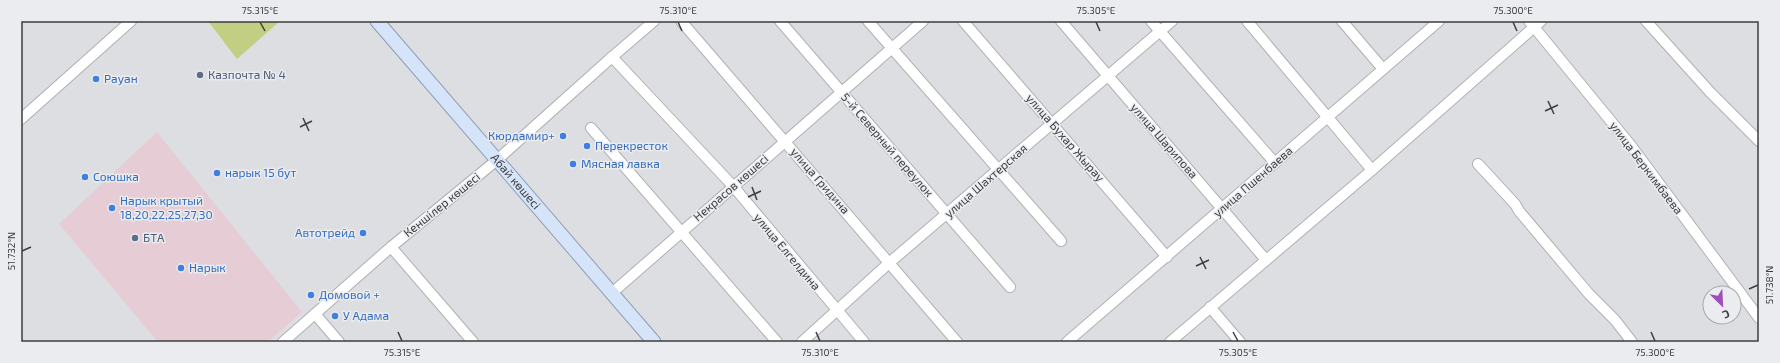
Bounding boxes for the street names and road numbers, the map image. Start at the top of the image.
street label: 5-й Северный переулок [838,90,937,200]
street label: улица Бухар Жырау [1023,91,1108,185]
street label: улица Шарипова [1128,100,1201,181]
street label: улица Беркимбаева [1607,118,1686,217]
street label: улица Шахтерская [941,140,1030,221]
street label: улица Пшенбаева [1210,143,1296,220]
street label: улица Гридина [788,144,853,217]
street label: Абай көшесі [488,150,544,212]
street label: Некрасов көшесі [690,151,771,224]
street label: Кеншілер көшесі [400,169,482,239]
street label: улица Елгелдина [751,210,824,293]

